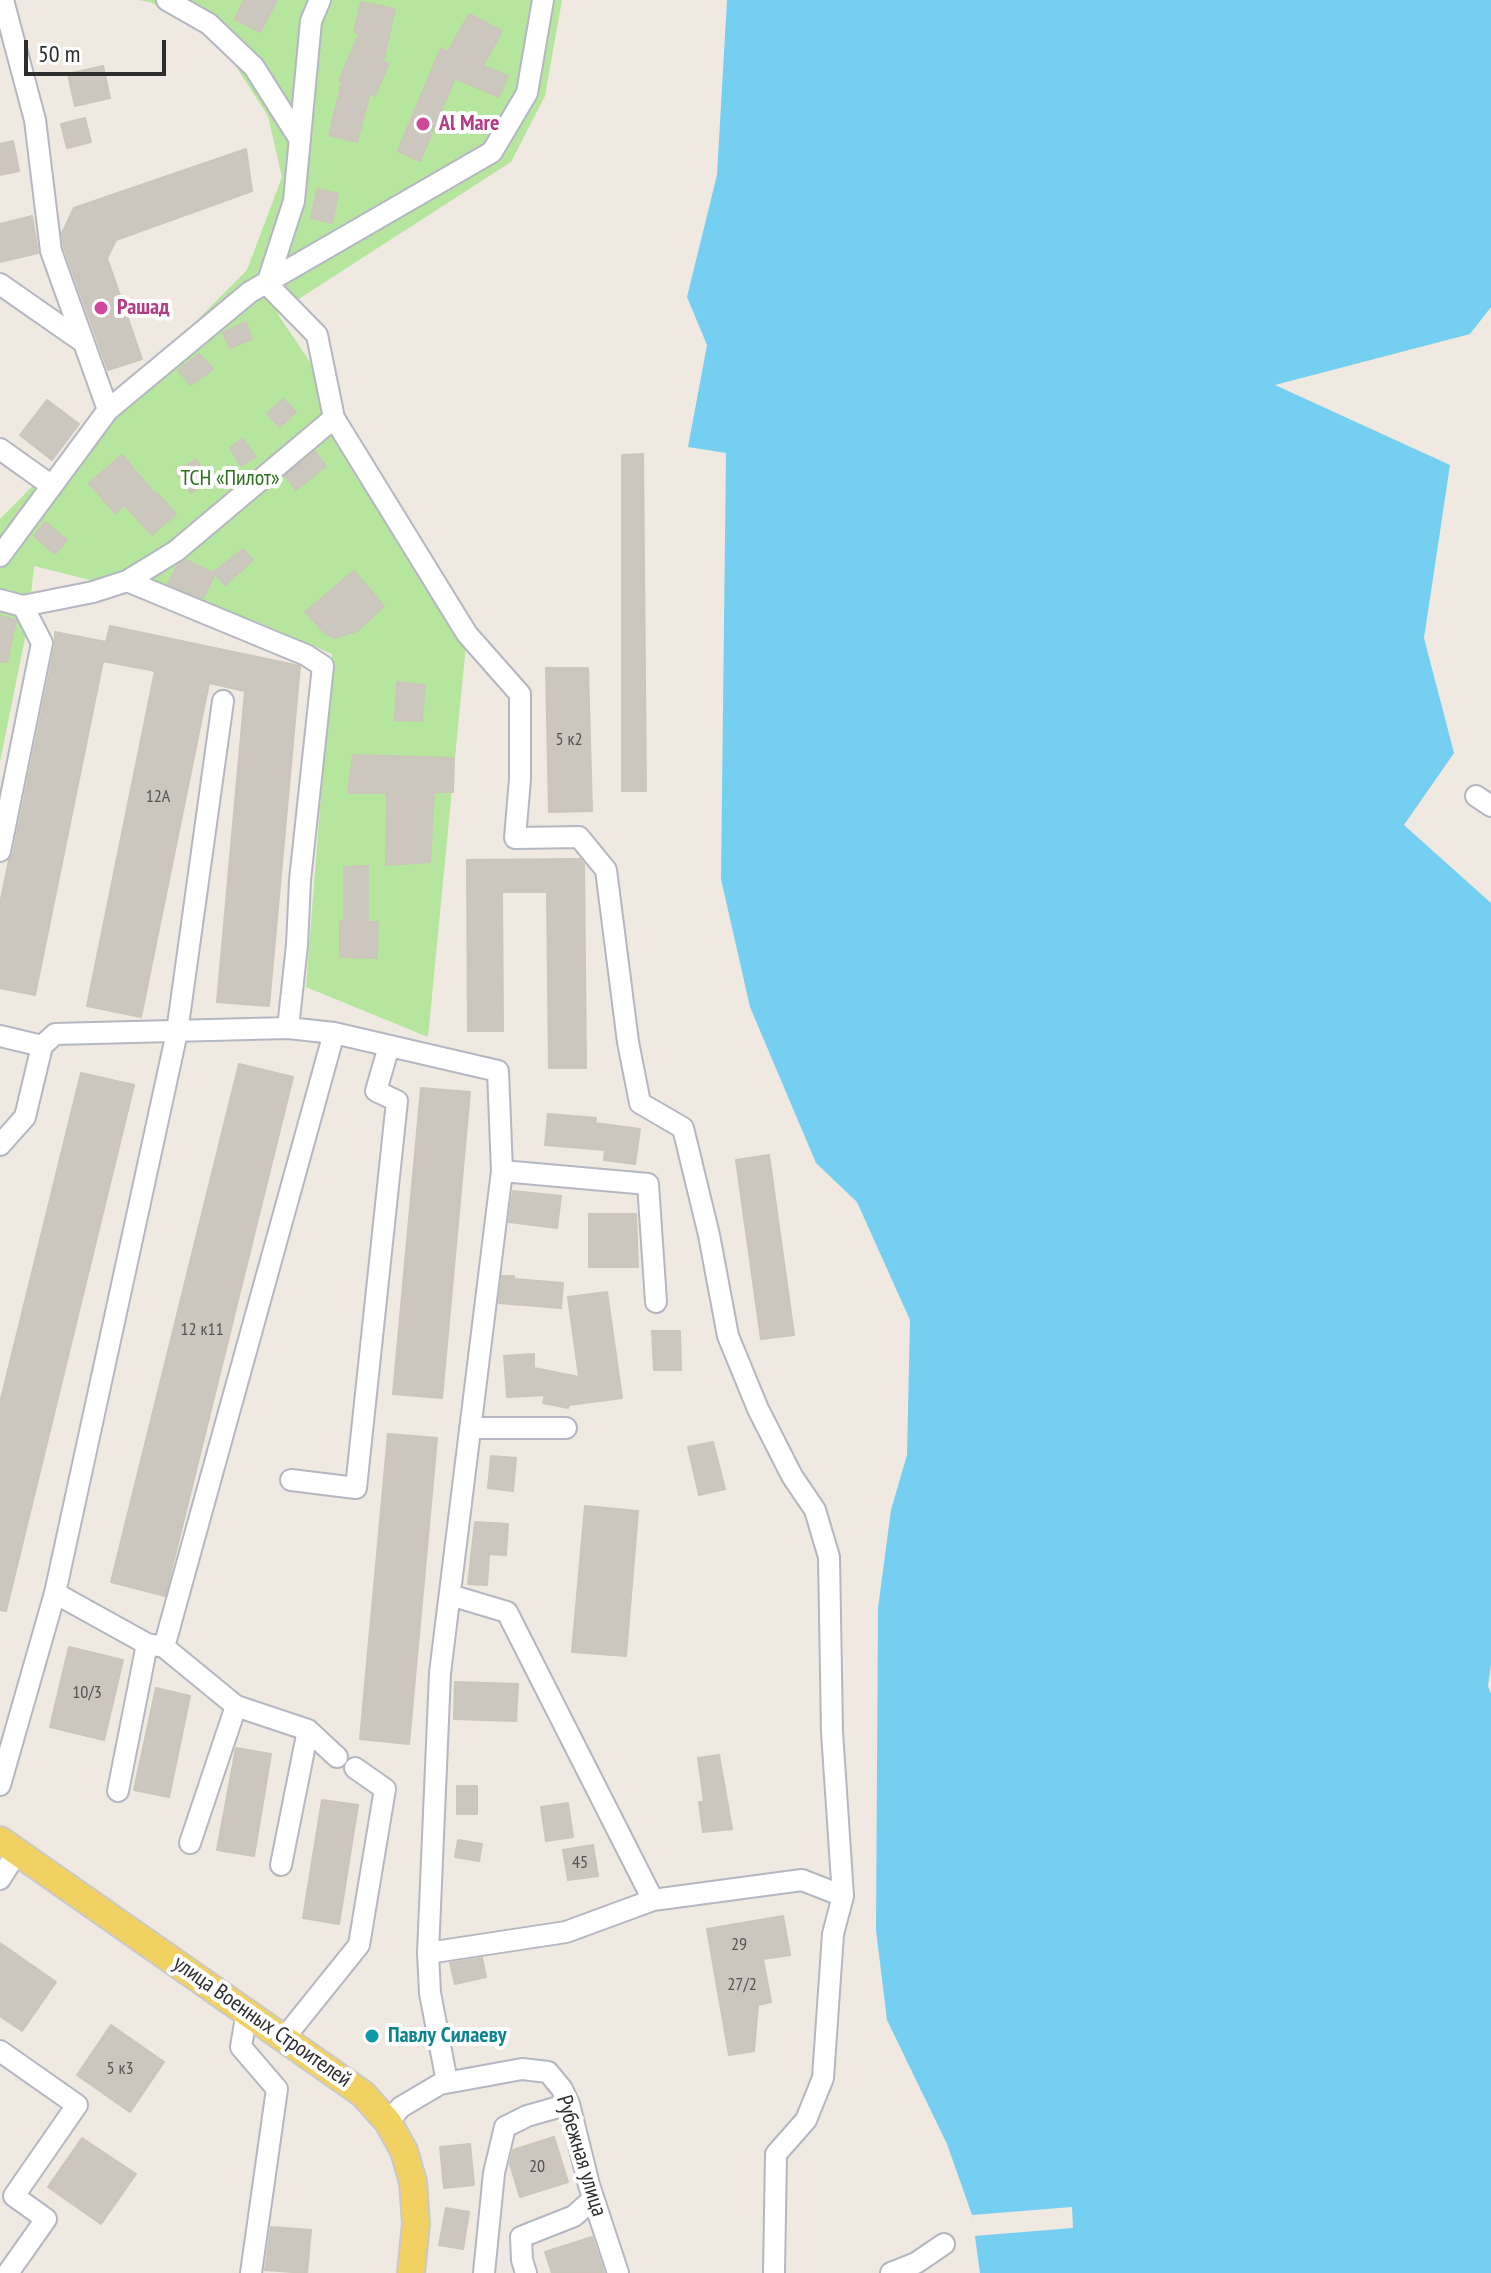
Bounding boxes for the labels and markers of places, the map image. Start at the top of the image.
place label: Al Mare [439,111,499,137]
marker: Al Mare [414,115,432,133]
place label: Рашад [117,295,170,321]
marker: Рашад [92,299,110,317]
place label: Павлу Силаеву [388,2023,507,2049]
marker: Павлу Силаеву [363,2027,381,2045]

